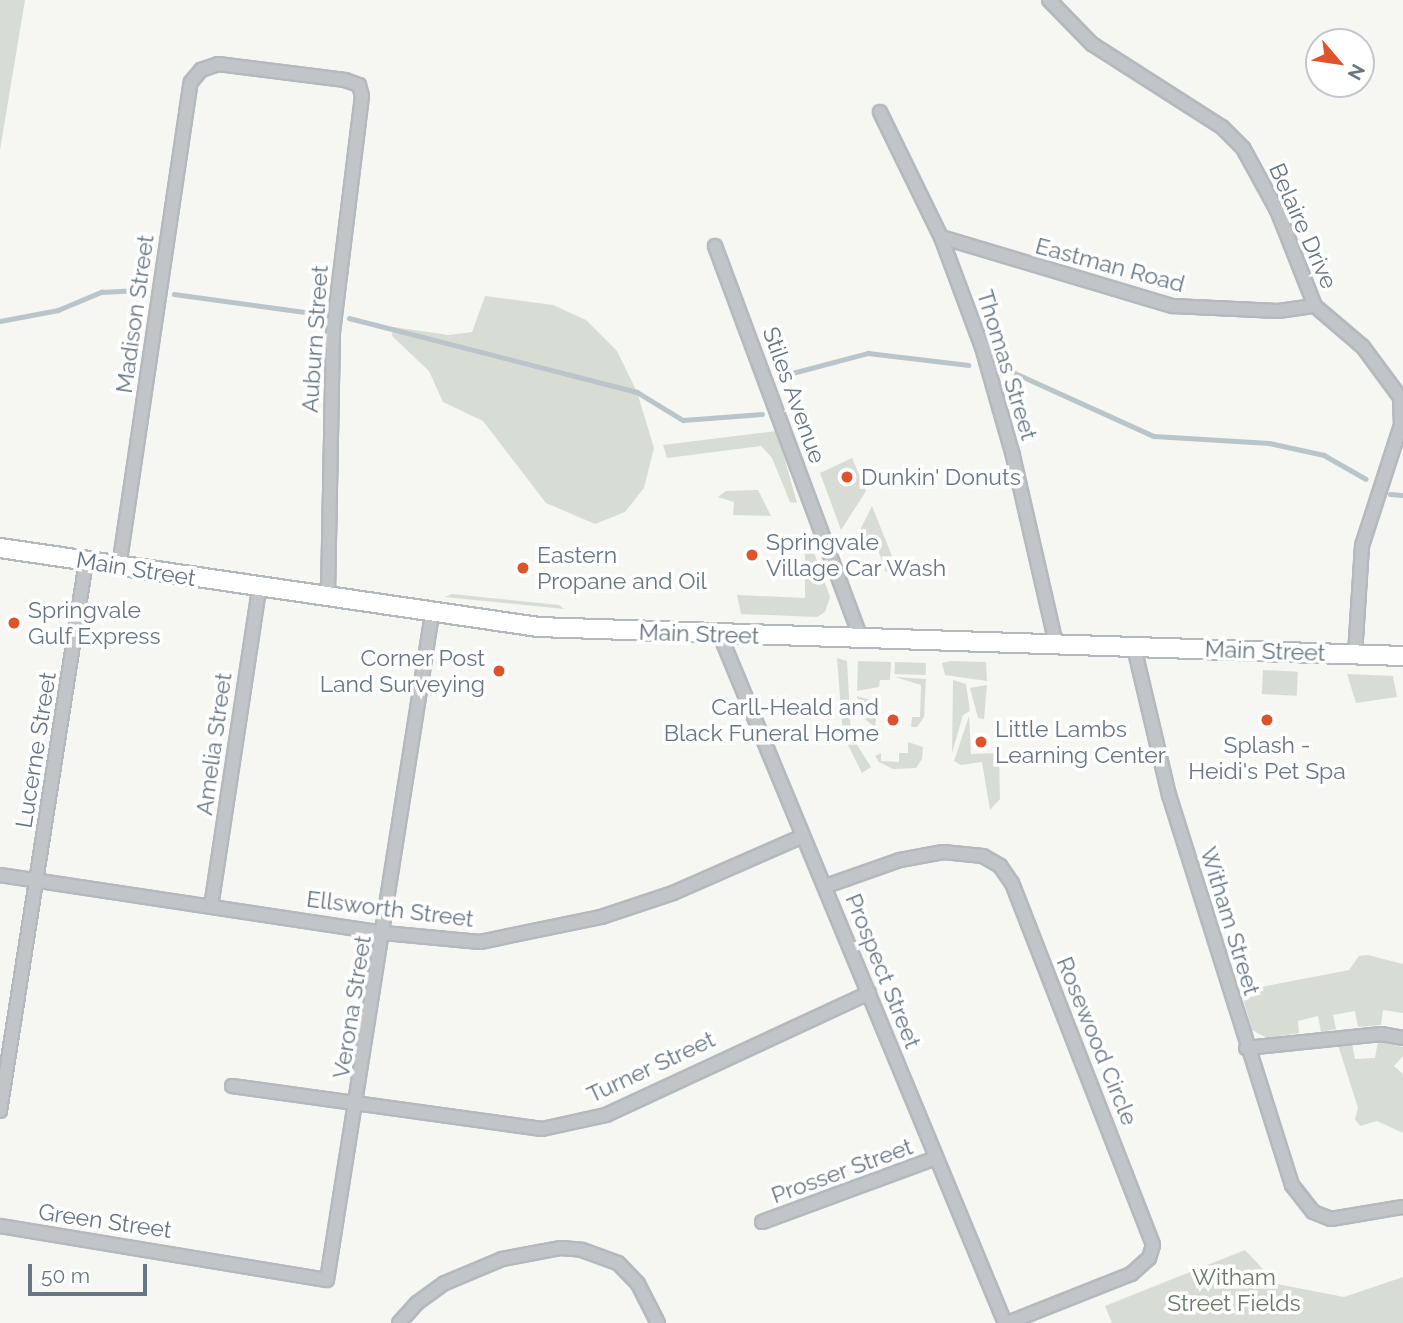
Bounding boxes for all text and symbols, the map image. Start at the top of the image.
north arrow [1305,28,1375,98]
text: N [1343,61,1370,84]
street label: Belaire Drive [1263,159,1343,293]
street label: Eastman Road [1032,232,1188,298]
street label: Madison Street [110,233,160,395]
street label: Auburn Street [296,264,334,414]
street label: Thomas Street [971,287,1043,443]
street label: Stiles Avenue [756,323,832,467]
place label: Dunkin' Donuts [861,463,1021,491]
marker: Dunkin' Donuts [839,469,855,485]
place label: Springvale Village Car Wash [766,528,947,582]
place label: Eastern Propane and Oil [537,541,707,595]
street label: Main Street [74,546,198,592]
marker: Springvale Village Car Wash [744,547,760,563]
marker: Eastern Propane and Oil [515,560,531,576]
place label: Springvale Gulf Express [28,596,161,650]
marker: Springvale Gulf Express [6,615,22,631]
street label: Main Street [638,618,760,650]
street label: Main Street [1204,635,1326,667]
place label: Corner Post Land Surveying [320,644,485,698]
marker: Corner Post Land Surveying [491,663,507,679]
street label: Lucerne Street [10,670,62,830]
street label: Amelia Street [190,671,238,817]
place label: Carll-Heald and Black Funeral Home [663,693,879,747]
marker: Carll-Heald and Black Funeral Home [885,712,901,728]
marker: Splash - Heidi's Pet Spa [1259,712,1275,728]
place label: Little Lambs Learning Center [995,715,1166,769]
place label: Splash - Heidi's Pet Spa [1188,731,1346,785]
marker: Little Lambs Learning Center [973,734,989,750]
street label: Witham Street [1194,844,1266,998]
street label: Ellsworth Street [305,885,475,933]
street label: Prospect Street [839,890,927,1052]
street label: Verona Street [327,933,377,1081]
street label: Rosewood Circle [1051,953,1143,1129]
street label: Turner Street [582,1025,720,1109]
street label: Prosser Street [767,1133,917,1209]
street label: Green Street [37,1198,173,1244]
scale bar [32,1250,150,1294]
text: 50 m [41,1263,90,1288]
park label: Witham Street Fields [1167,1263,1301,1317]

